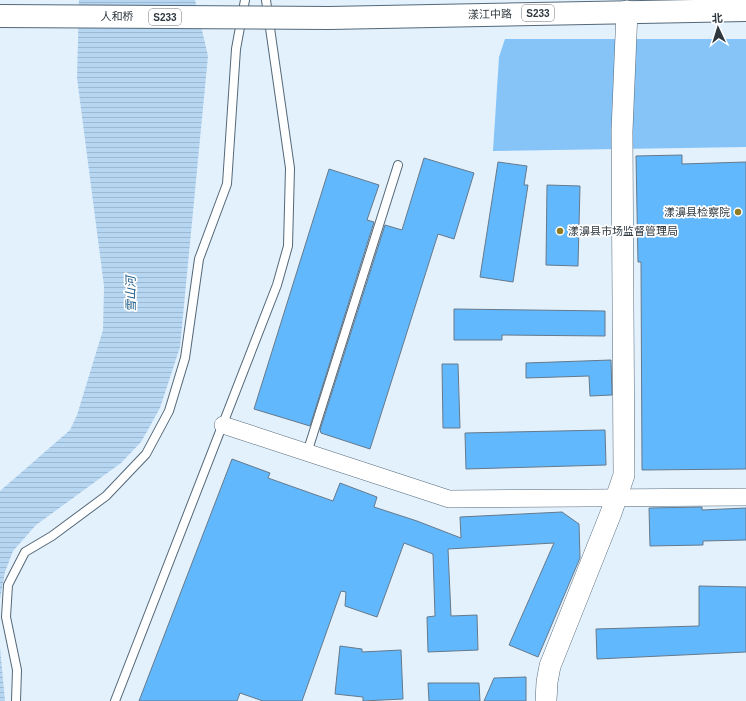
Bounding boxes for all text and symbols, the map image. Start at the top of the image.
road number: S233 [522,5,554,21]
street label: 漾江中路 [468,8,512,20]
north arrow [698,8,738,48]
road number: S233 [149,9,181,25]
street label: 人和桥 [101,10,134,22]
text: 北 [711,12,723,24]
place label: 漾濞县检察院 [664,206,730,218]
marker: 漾濞县检察院 [733,207,743,217]
place label: 漾濞县市场监督管理局 [568,225,678,237]
marker: 漾濞县市场监督管理局 [555,226,565,236]
water label: 雪山河 [124,274,138,312]

